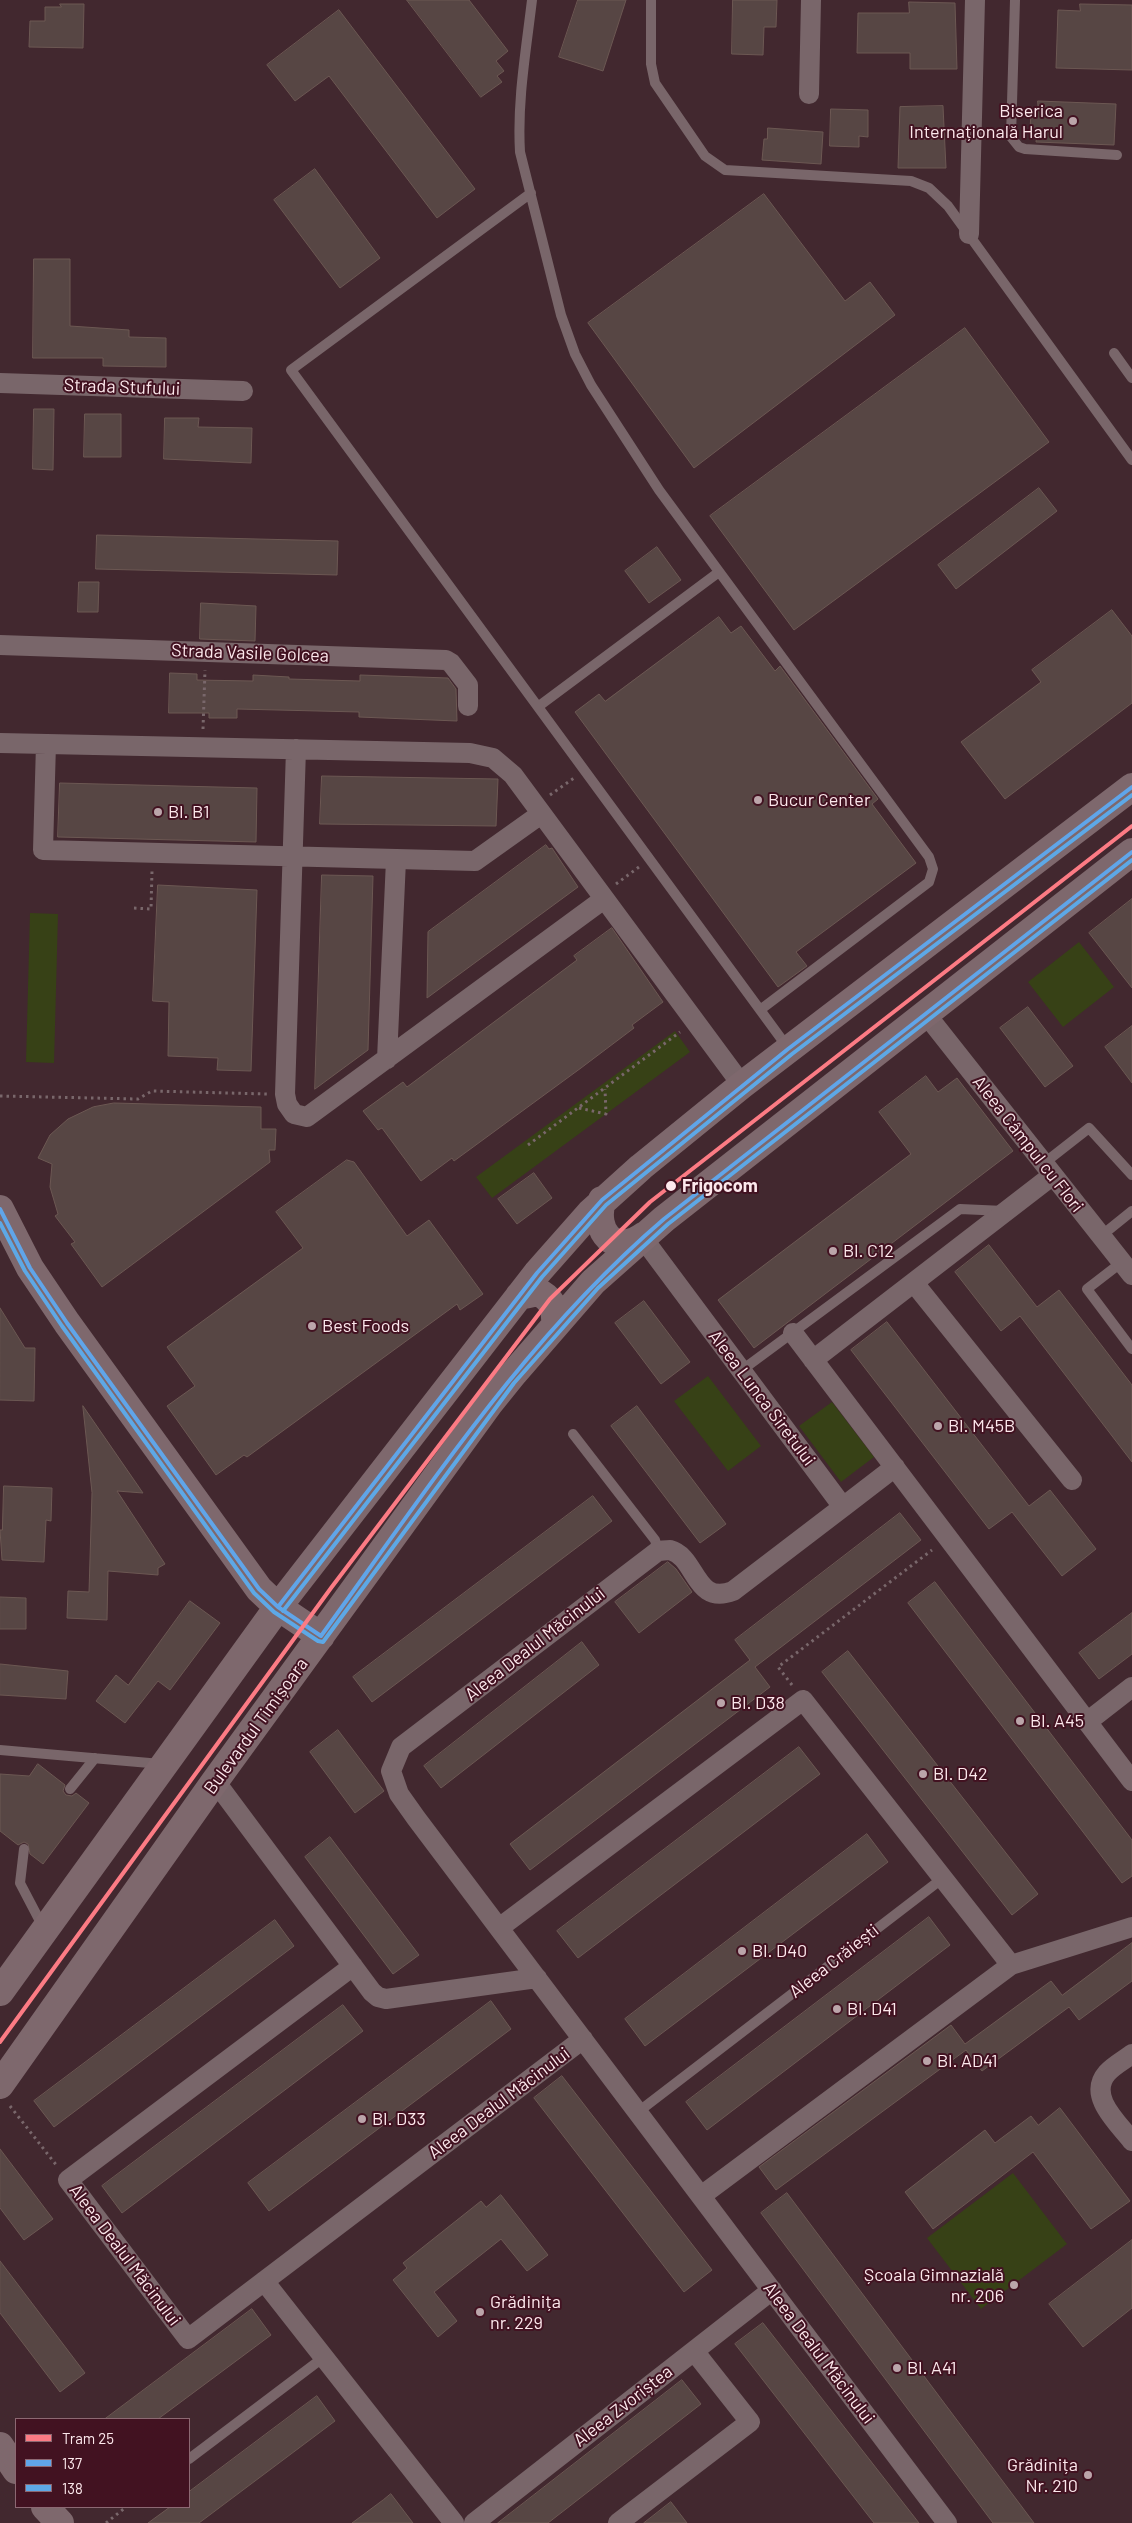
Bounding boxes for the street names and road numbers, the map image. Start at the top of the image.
street label: Strada Stufului [63,374,181,400]
street label: Strada Vasile Golcea [171,639,329,667]
street label: Aleea Câmpul cu Flori [968,1072,1088,1216]
street label: Aleea Lunca Siretului [704,1326,820,1470]
street label: Aleea Dealul Măcinului [461,1583,609,1705]
street label: Bulevardul Timișoara [199,1654,313,1798]
street label: Aleea Crăiești [785,1919,883,2003]
street label: Aleea Dealul Măcinului [424,2043,574,2163]
street label: Aleea Dealul Măcinului [65,2180,185,2330]
street label: Aleea Dealul Măcinului [759,2278,879,2428]
street label: Aleea Zvoriștea [569,2361,677,2451]

